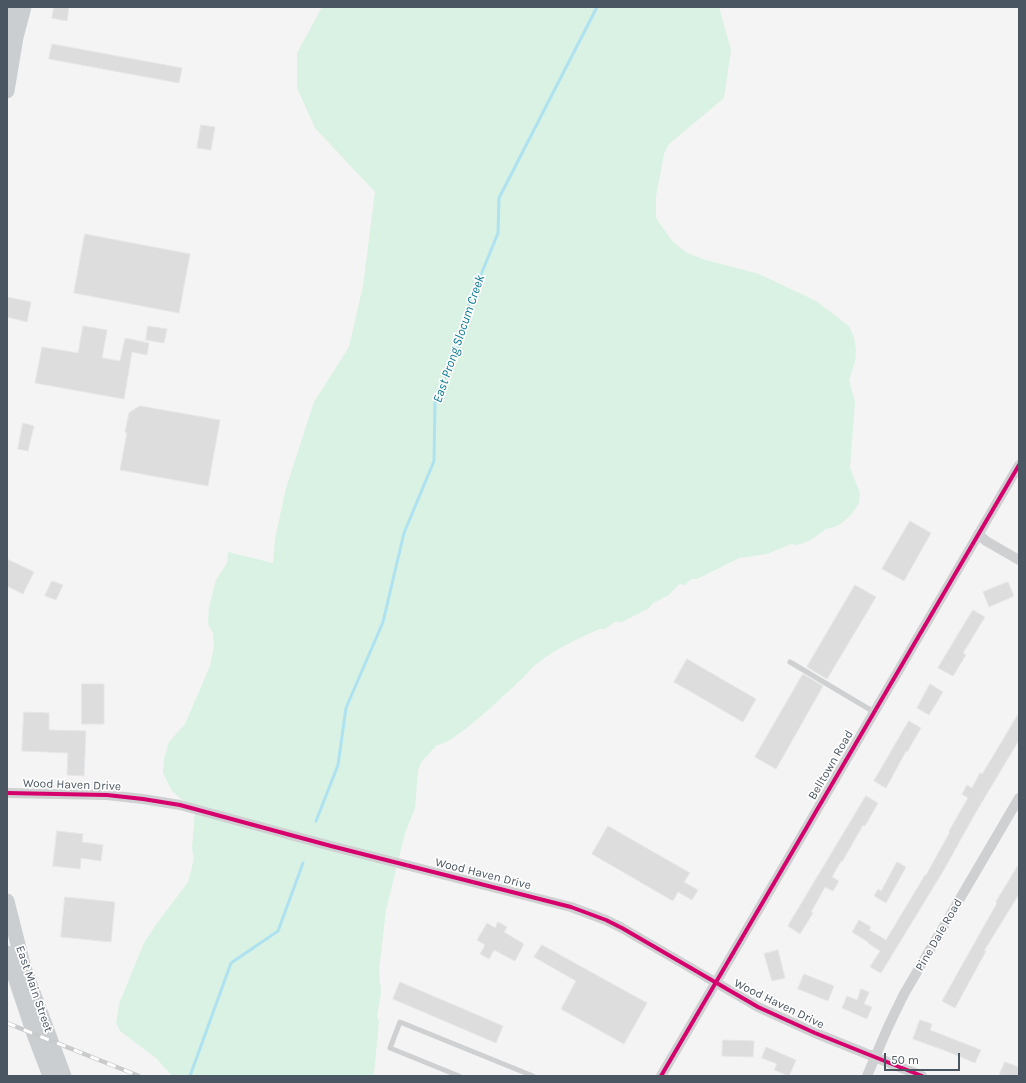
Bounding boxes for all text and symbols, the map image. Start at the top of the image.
water label: East Prong Slocum Creek [430,273,488,405]
street label: Belltown Road [805,728,857,802]
street label: Wood Haven Drive [23,776,121,794]
street label: Wood Haven Drive [434,855,532,893]
street label: Pine Dale Road [913,896,965,974]
street label: East Main Street [12,944,56,1034]
street label: Wood Haven Drive [732,976,826,1032]
scale bar [886,1045,962,1071]
text: 50 m [891,1053,919,1067]

